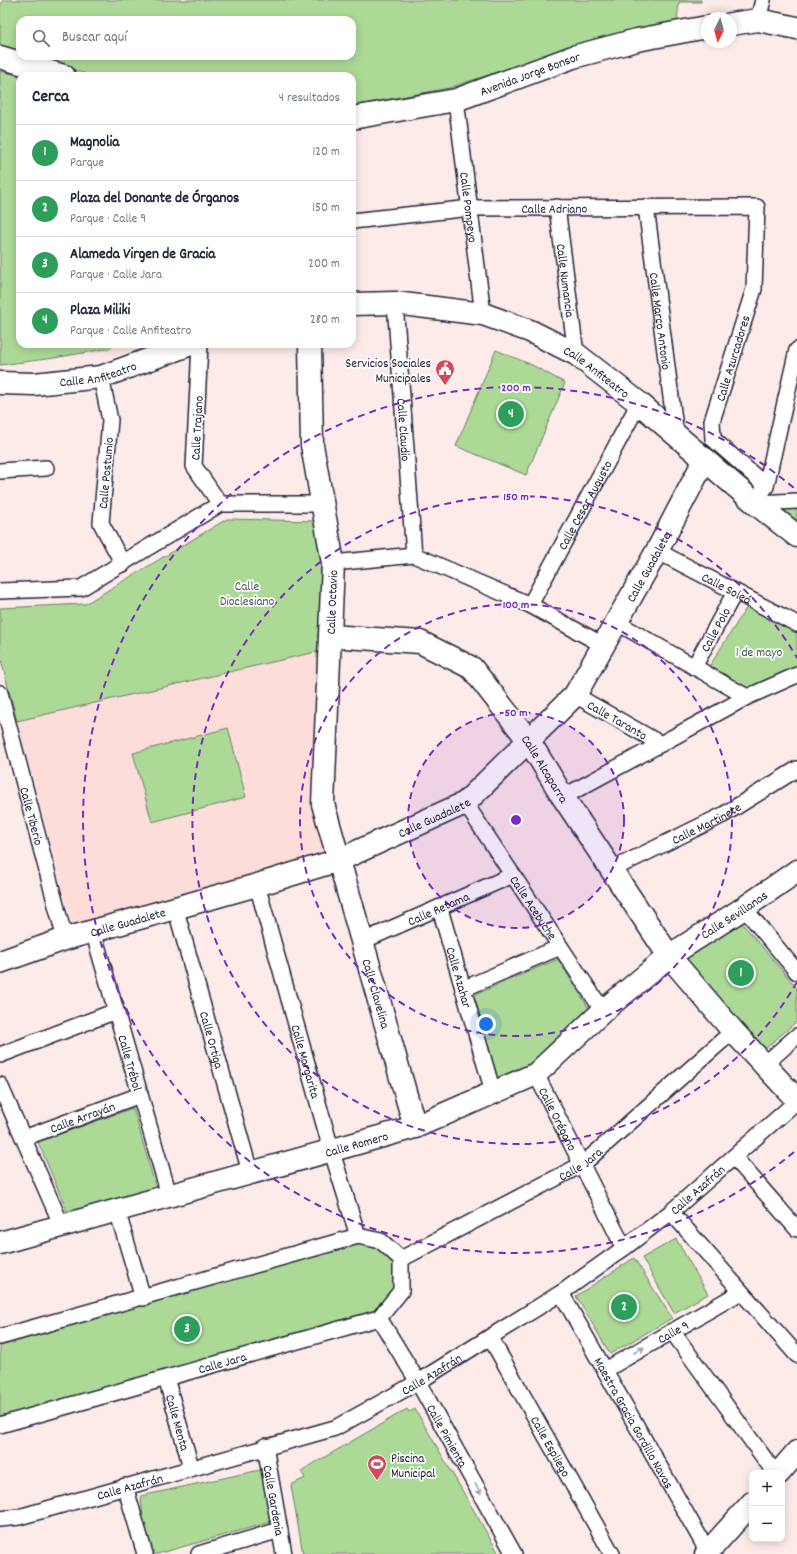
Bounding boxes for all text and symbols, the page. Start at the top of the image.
north arrow [701,12,737,48]
search box [16,16,356,60]
icon: search [30,27,52,49]
text: Buscar aquí [62,27,127,49]
street label: Avenida Jorge Bonsor [478,48,583,102]
text: Cerca [32,86,69,110]
text: 4 resultados [279,89,340,108]
text: Magnolia [70,132,119,154]
text: 1 [44,143,46,162]
text: 120 m [312,143,340,162]
text: Parque [70,154,104,173]
street label: Calle Pompeyo [453,171,481,244]
text: Plaza del Donante de Órganos [70,188,239,210]
text: 2 [42,199,48,218]
text: 150 m [312,199,340,218]
street label: Calle Adriano [521,201,587,220]
text: Parque · Calle 9 [70,210,146,229]
street label: Calle Numancia [550,243,578,320]
text: Alameda Virgen de Gracia [70,244,215,266]
text: 3 [42,255,48,274]
text: 200 m [308,255,340,274]
text: Parque · Calle Jara [70,266,162,285]
street label: Calle Marco Antonio [643,272,674,371]
text: Plaza Miliki [70,300,130,322]
text: 4 [42,311,48,330]
text: 280 m [310,311,340,330]
street label: Calle Azurcadores [712,313,756,404]
text: Parque · Calle Anfiteatro [70,322,191,341]
street label: Calle Anfiteatro [559,342,633,404]
place label: Servicios Sociales Municipales [346,355,431,389]
street label: Calle Anfiteatro [59,358,140,393]
public building icon: Servicios Sociales Municipales [434,358,456,386]
text: 200 m [501,380,531,397]
street label: Calle Trajano [187,395,210,461]
street label: Calle Claudio [390,398,414,462]
pin: 4 [498,399,524,429]
street label: Calle Postumio [95,436,120,510]
street label: Calle Cesar Augusto [554,458,618,554]
text: 150 m [503,489,529,506]
street label: Calle Guadalete [623,529,677,606]
street label: Calle Octavio [323,569,344,635]
street label: Calle Soleá [697,569,755,611]
park label: Calle Dioclesiano [220,578,275,612]
text: 100 m [503,597,529,614]
street label: Calle Polo [697,605,737,656]
park label: 1 de mayo [736,644,783,663]
street label: Calle Taranto [583,697,650,746]
text: 50 m [504,705,528,722]
street label: Calle Alcaparra [516,732,572,809]
street label: Calle Tiberio [13,785,47,848]
street label: Calle Guadalete [396,795,477,844]
street label: Calle Martinete [669,799,746,851]
centre of rings [509,813,523,827]
street label: Calle Acebuche [504,873,560,945]
street label: Calle Sevillanas [698,887,773,945]
street label: Calle Retama [405,888,474,932]
street label: Calle Guadalete [88,904,168,943]
street label: Calle Azahar [440,945,475,1011]
street label: Calle Clavelina [356,957,394,1032]
pin: 1 [728,958,754,988]
street label: Calle Ortiga [193,1010,228,1072]
your location [476,1014,496,1034]
street label: Calle Margarita [285,1023,324,1102]
street label: Calle Trébol [111,1033,146,1094]
street label: Calle Orégano [532,1085,580,1155]
street label: Calle Arrayán [48,1098,118,1140]
street label: Calle Romero [323,1128,391,1164]
street label: Calle Jara [556,1143,608,1187]
street label: Calle Azafrán [667,1162,730,1220]
pin: 2 [611,1292,637,1322]
pin: 3 [174,1314,200,1344]
street label: Calle 9 [655,1317,693,1350]
one-way arrow [633,1346,645,1354]
street label: Calle Jara [196,1348,250,1380]
street label: Calle Azafrán [399,1350,466,1401]
street label: Maestra Gracia Gordillo Navas [588,1355,677,1493]
street label: Calle Menta [159,1393,193,1454]
street label: Calle Pimienta [420,1401,471,1472]
street label: Calle Espliego [524,1413,574,1481]
place label: Piscina Municipal [391,1450,435,1484]
sports icon: Piscina Municipal [366,1453,388,1481]
street label: Calle Gardenia [257,1464,288,1538]
street label: Calle Azafrán [95,1470,165,1507]
map controls [749,1470,785,1542]
button: + [749,1470,785,1506]
one-way arrow [475,1483,483,1495]
button: − [749,1506,785,1542]

